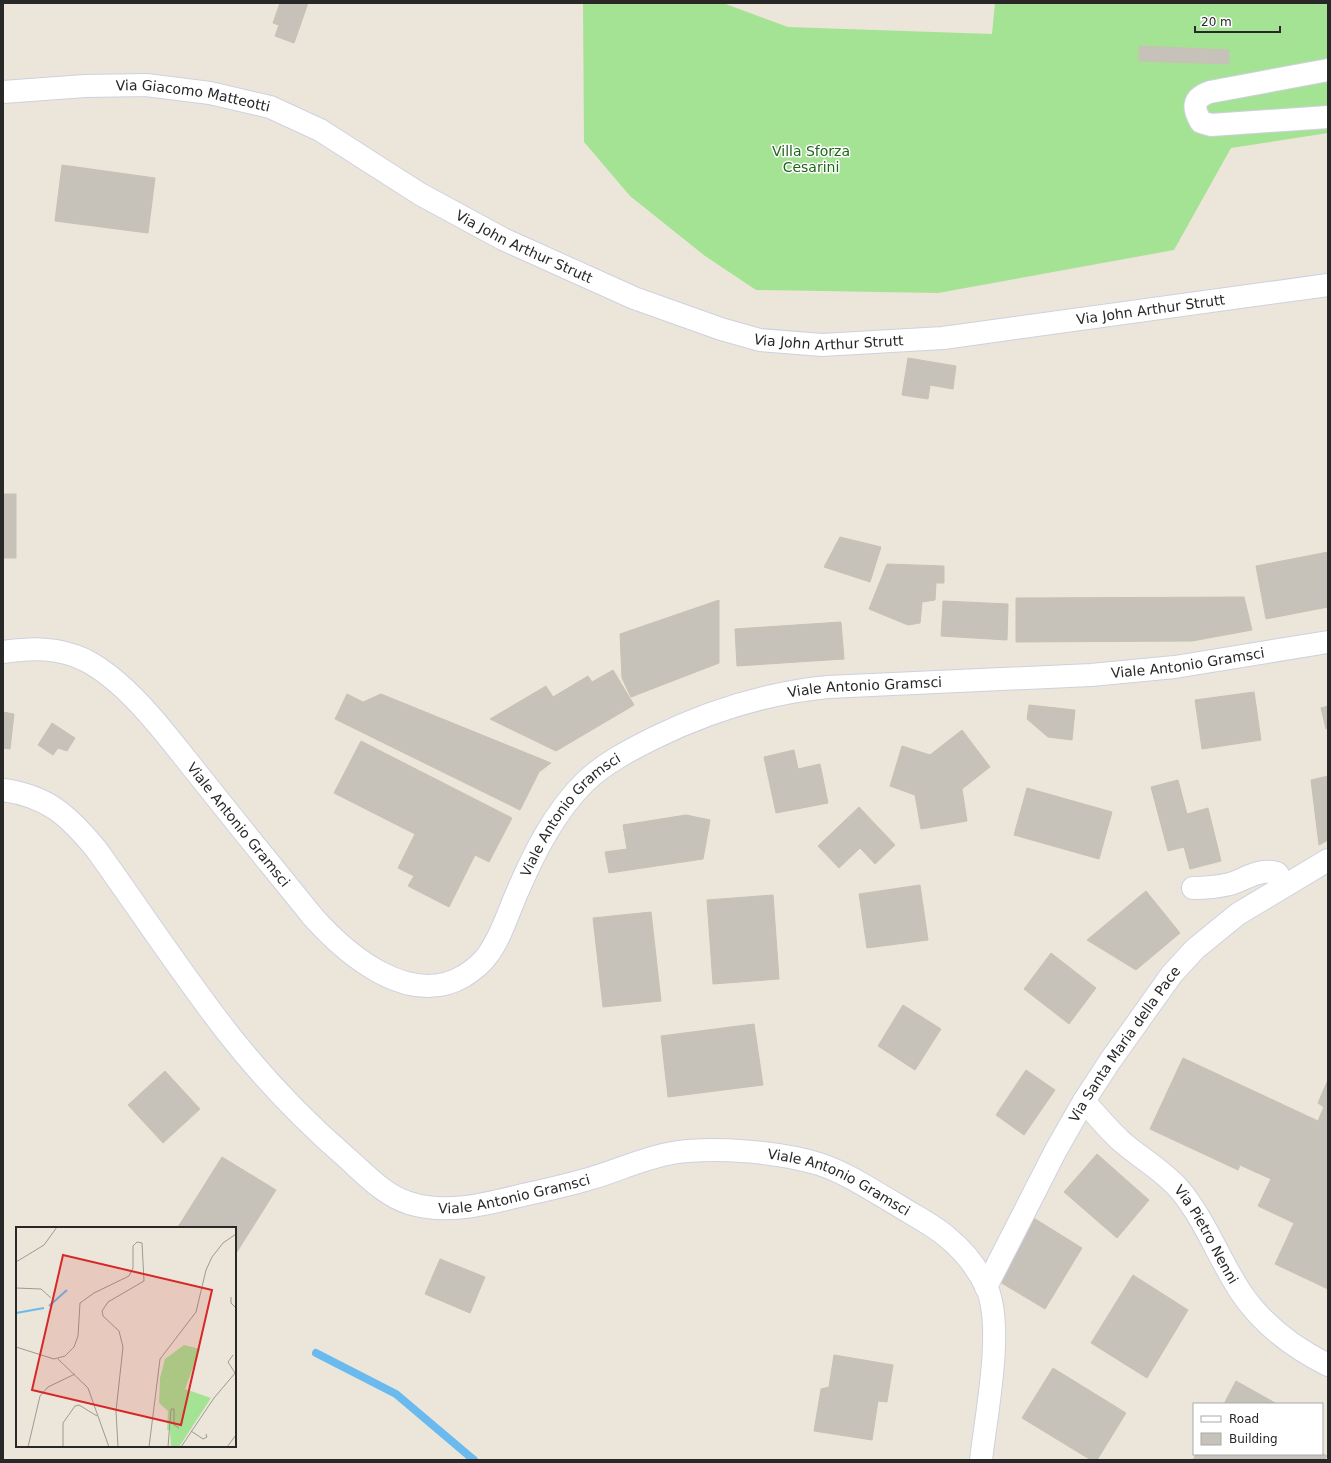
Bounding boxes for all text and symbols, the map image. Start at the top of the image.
scale bar [1195,8,1280,34]
text: 20 m [1201,15,1232,29]
street label: Via Giacomo Matteotti [115,77,272,115]
park label: Villa Sforza Cesarini [772,143,850,175]
street label: Via John Arthur Strutt [453,207,596,287]
street label: Via John Arthur Strutt [1075,291,1226,328]
street label: Via John Arthur Strutt [752,331,905,353]
street label: Viale Antonio Gramsci [1110,645,1266,681]
street label: Viale Antonio Gramsci [786,674,942,701]
street label: Viale Antonio Gramsci [517,750,623,879]
street label: Viale Antonio Gramsci [184,759,293,890]
street label: Via Santa Maria della Pace [1066,963,1183,1125]
street label: Viale Antonio Gramsci [766,1146,913,1219]
street label: Viale Antonio Gramsci [438,1171,592,1216]
street label: Via Pietro Nenni [1171,1182,1242,1287]
inset map [16,1227,236,1447]
legend [1193,1403,1323,1455]
text: Road [1229,1412,1259,1426]
text: Building [1229,1432,1278,1446]

